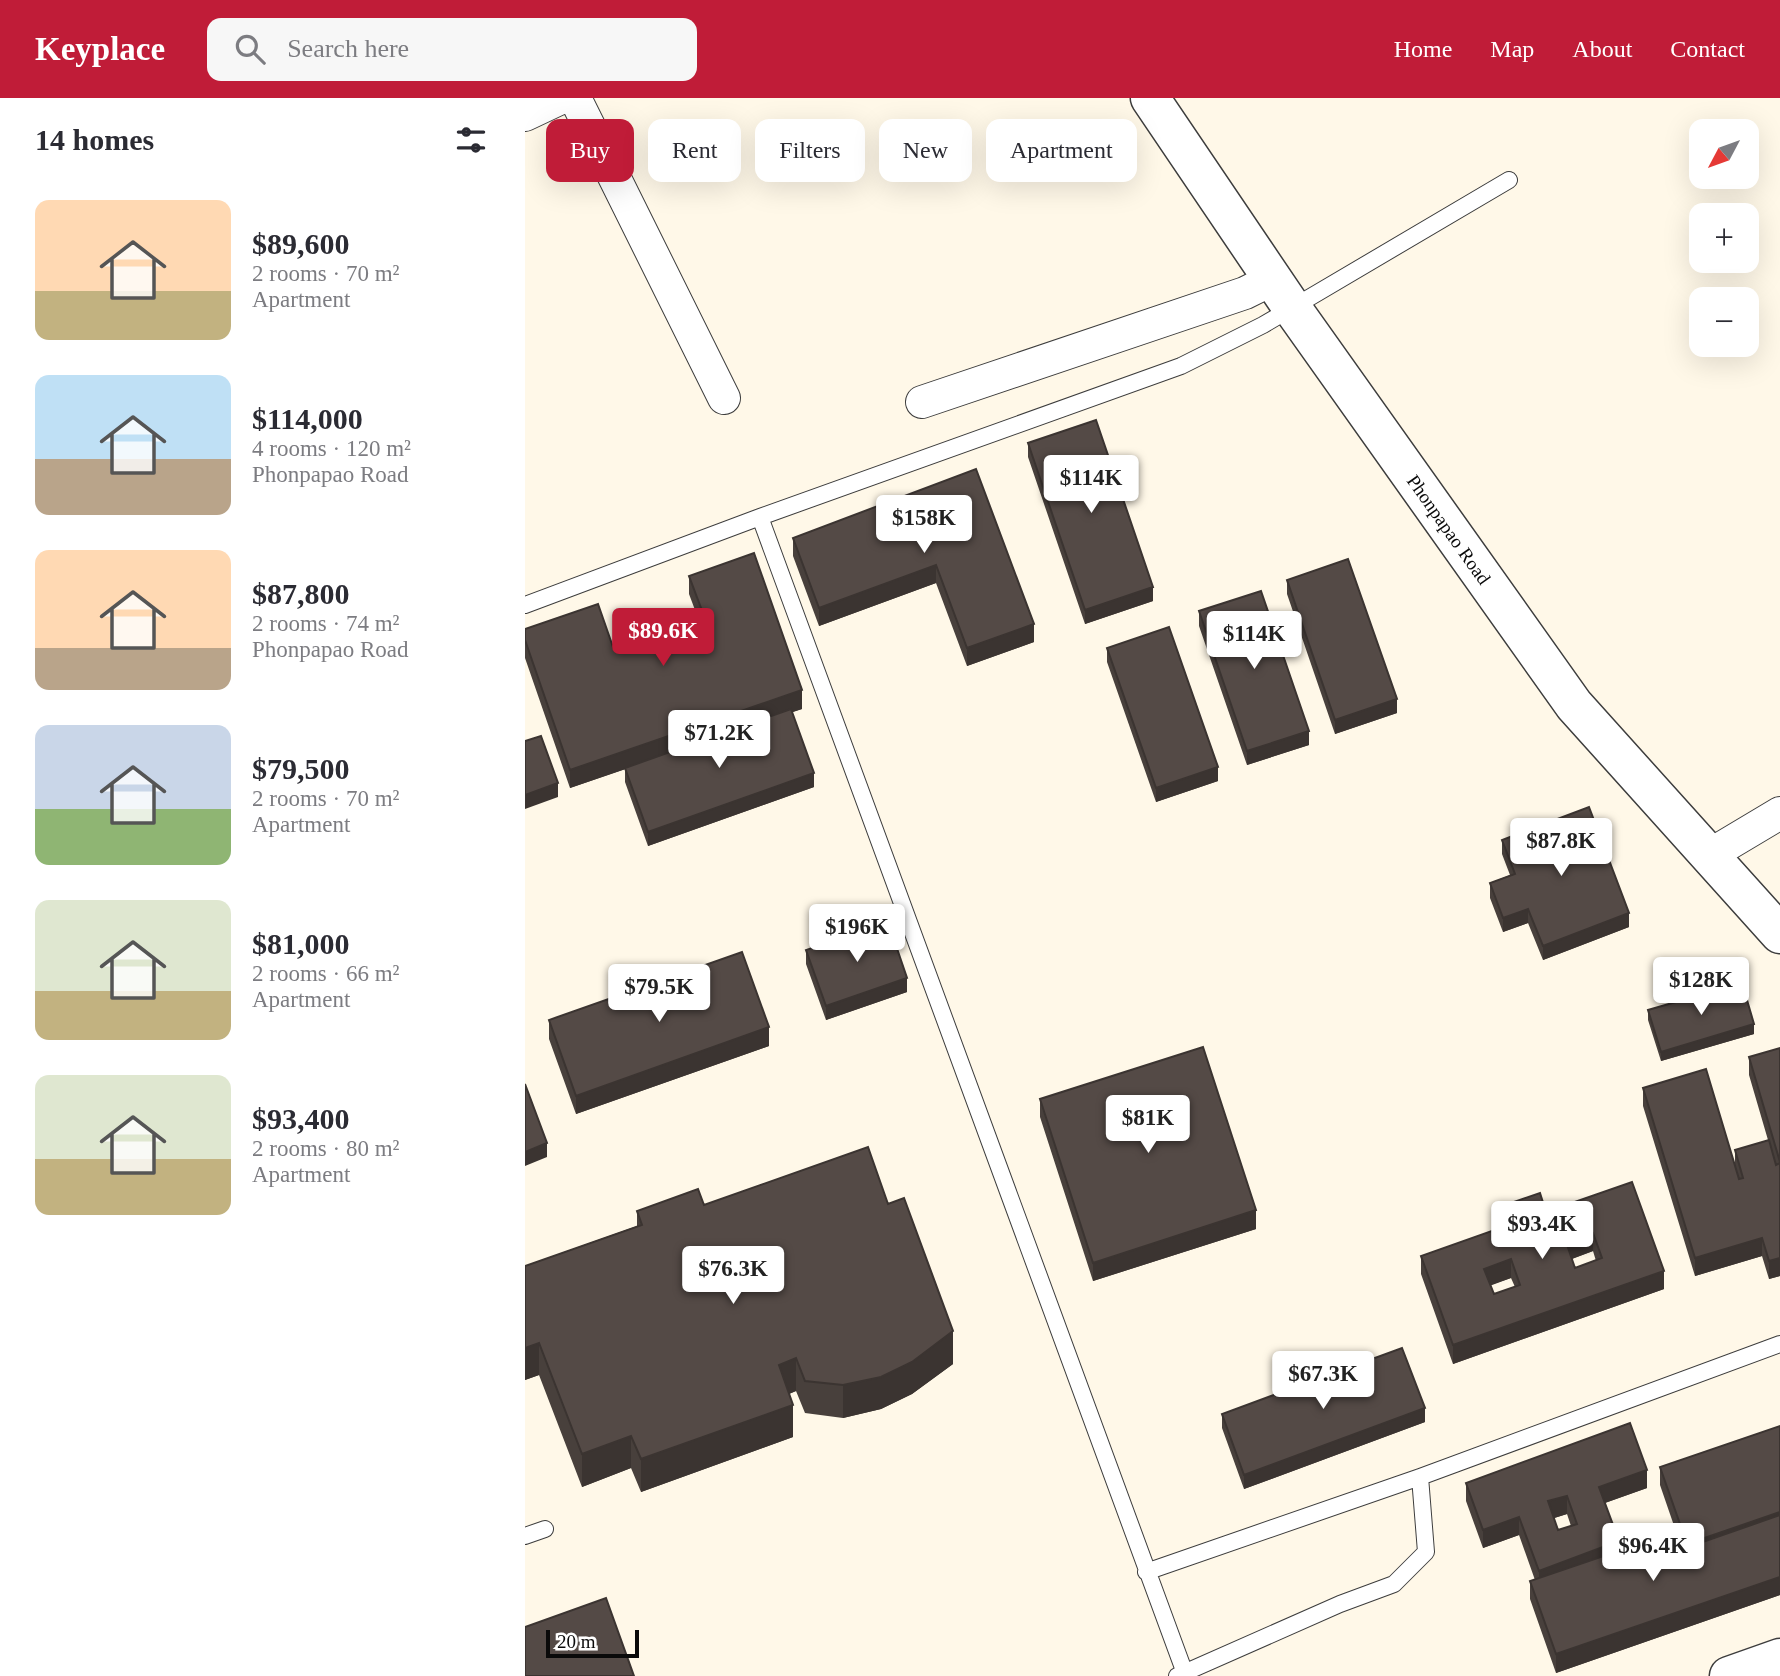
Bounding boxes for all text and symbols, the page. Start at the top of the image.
search box [207,18,697,81]
icon: search [231,30,269,68]
text: Keyplace [35,31,165,67]
text: Search here [287,34,409,63]
text: Home [1394,36,1452,62]
text: Map [1490,36,1534,62]
text: About [1572,36,1632,62]
text: Contact [1670,36,1745,62]
chip: Buy [546,119,634,182]
chip: Rent [648,119,741,182]
chip: Filters [755,119,865,182]
chip: New [879,119,972,182]
chip: Apartment [986,119,1137,182]
north arrow [1689,119,1759,189]
map controls [1689,119,1759,357]
icon: filters [452,121,490,159]
text: 14 homes [35,123,154,156]
button: + [1689,203,1759,273]
text: $89,600 [252,227,350,260]
icon: home [91,228,175,312]
text: 2 rooms · 70 m² [252,261,399,286]
text: Apartment [252,287,350,312]
button: − [1689,287,1759,357]
text: $114,000 [252,402,363,435]
icon: home [91,403,175,487]
text: 4 rooms · 120 m² [252,436,411,461]
pin: $114K [1042,456,1140,515]
text: Phonpapao Road [252,462,409,487]
text: $114K [1060,465,1122,490]
street label: Phonpapao Road [1403,471,1495,589]
pin: $158K [875,496,973,555]
text: $158K [892,505,956,530]
text: $87,800 [252,577,350,610]
icon: home [91,578,175,662]
pin: $89.6K [606,608,720,668]
text: 2 rooms · 74 m² [252,611,399,636]
pin: $114K [1205,612,1303,671]
text: $89.6K [628,618,698,643]
text: $114K [1223,621,1285,646]
text: Phonpapao Road [252,637,409,662]
pin: $71.2K [662,710,776,770]
text: $71.2K [684,720,754,745]
text: $79,500 [252,752,350,785]
icon: home [91,753,175,837]
text: 2 rooms · 70 m² [252,786,399,811]
text: Apartment [252,812,350,837]
pin: $87.8K [1504,818,1618,878]
text: $87.8K [1526,828,1596,853]
pin: $196K [808,904,906,964]
text: $196K [825,914,889,939]
text: $81,000 [252,927,350,960]
icon: home [91,928,175,1012]
pin: $128K [1652,958,1750,1017]
text: 2 rooms · 66 m² [252,961,399,986]
pin: $79.5K [602,964,716,1024]
text: $128K [1669,967,1733,992]
text: $79.5K [624,974,694,999]
text: Apartment [252,987,350,1012]
pin: $81K [1107,1096,1189,1155]
text: $93,400 [252,1102,350,1135]
icon: home [91,1103,175,1187]
text: $81K [1122,1105,1174,1130]
text: 2 rooms · 80 m² [252,1136,399,1161]
text: Apartment [252,1162,350,1187]
pin: $93.4K [1485,1202,1599,1261]
text: $93.4K [1507,1211,1577,1236]
pin: $76.3K [676,1246,790,1306]
text: $76.3K [698,1256,768,1281]
pin: $67.3K [1266,1352,1380,1411]
text: $67.3K [1288,1361,1358,1386]
pin: $96.4K [1596,1524,1710,1583]
text: $96.4K [1618,1533,1688,1558]
scale bar [546,1627,639,1659]
text: 20 m [557,1631,596,1652]

